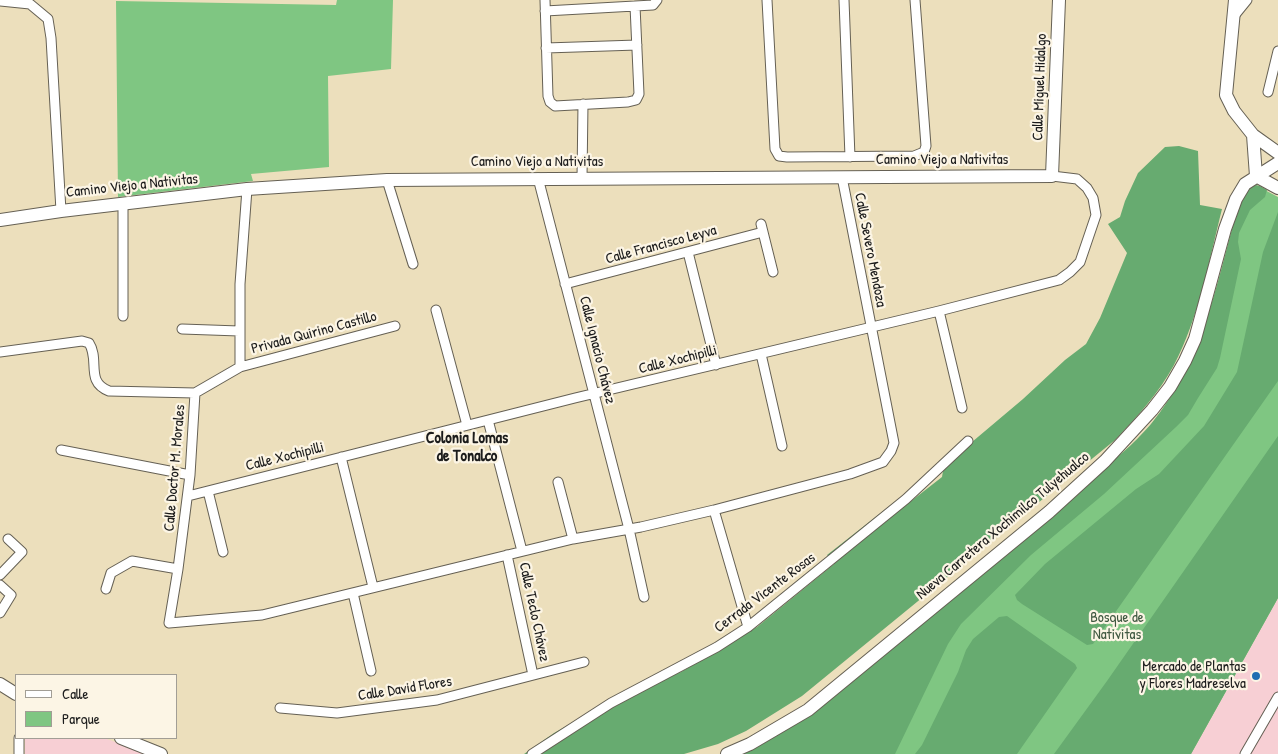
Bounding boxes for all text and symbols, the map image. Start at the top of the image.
street label: Calle Miguel Hidalgo [1029,33,1051,141]
street label: Camino Viejo a Nativitas [876,151,1008,169]
street label: Camino Viejo a Nativitas [471,153,603,171]
street label: Camino Viejo a Nativitas [65,170,199,202]
street label: Calle Severo Mendoza [850,191,890,309]
street label: Calle Francisco Leyva [604,222,718,268]
street label: Calle Ignacio Chávez [575,294,619,406]
street label: Privada Quirino Castillo [249,308,379,358]
street label: Calle Xochipilli [637,342,719,378]
street label: Calle Doctor M. Morales [160,404,190,532]
district label: Colonia Lomas de Tonalco [426,429,508,467]
street label: Calle Xochipilli [244,439,326,475]
street label: Nueva Carretera Xochimilco Tulyehualco [913,448,1093,604]
street label: Cerrada Vicente Rosas [711,549,819,637]
street label: Calle Teclo Chávez [515,561,553,663]
park label: Bosque de Nativitas [1090,609,1144,644]
place label: Mercado de Plantas y Flores Madreselva [1140,658,1246,693]
marker: Mercado de Plantas y Flores Madreselva [1250,670,1262,682]
street label: Calle David Flores [357,673,453,705]
legend [15,674,178,739]
text: Calle [62,683,89,704]
text: Parque [62,708,100,729]

